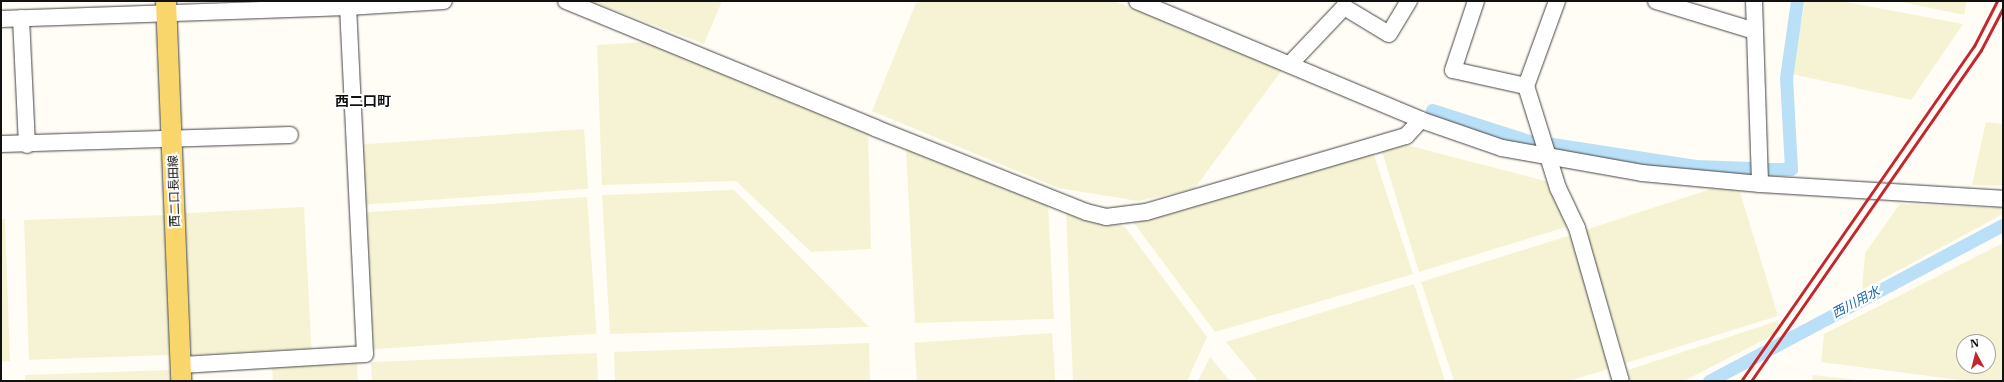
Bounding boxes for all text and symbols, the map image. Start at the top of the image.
district label: 西二口町 [335,93,391,109]
street label: 西二口長田線 [166,155,182,227]
water label: 西川用水 [1829,284,1883,322]
north arrow [1956,334,1996,374]
text: N [1969,336,1980,351]

